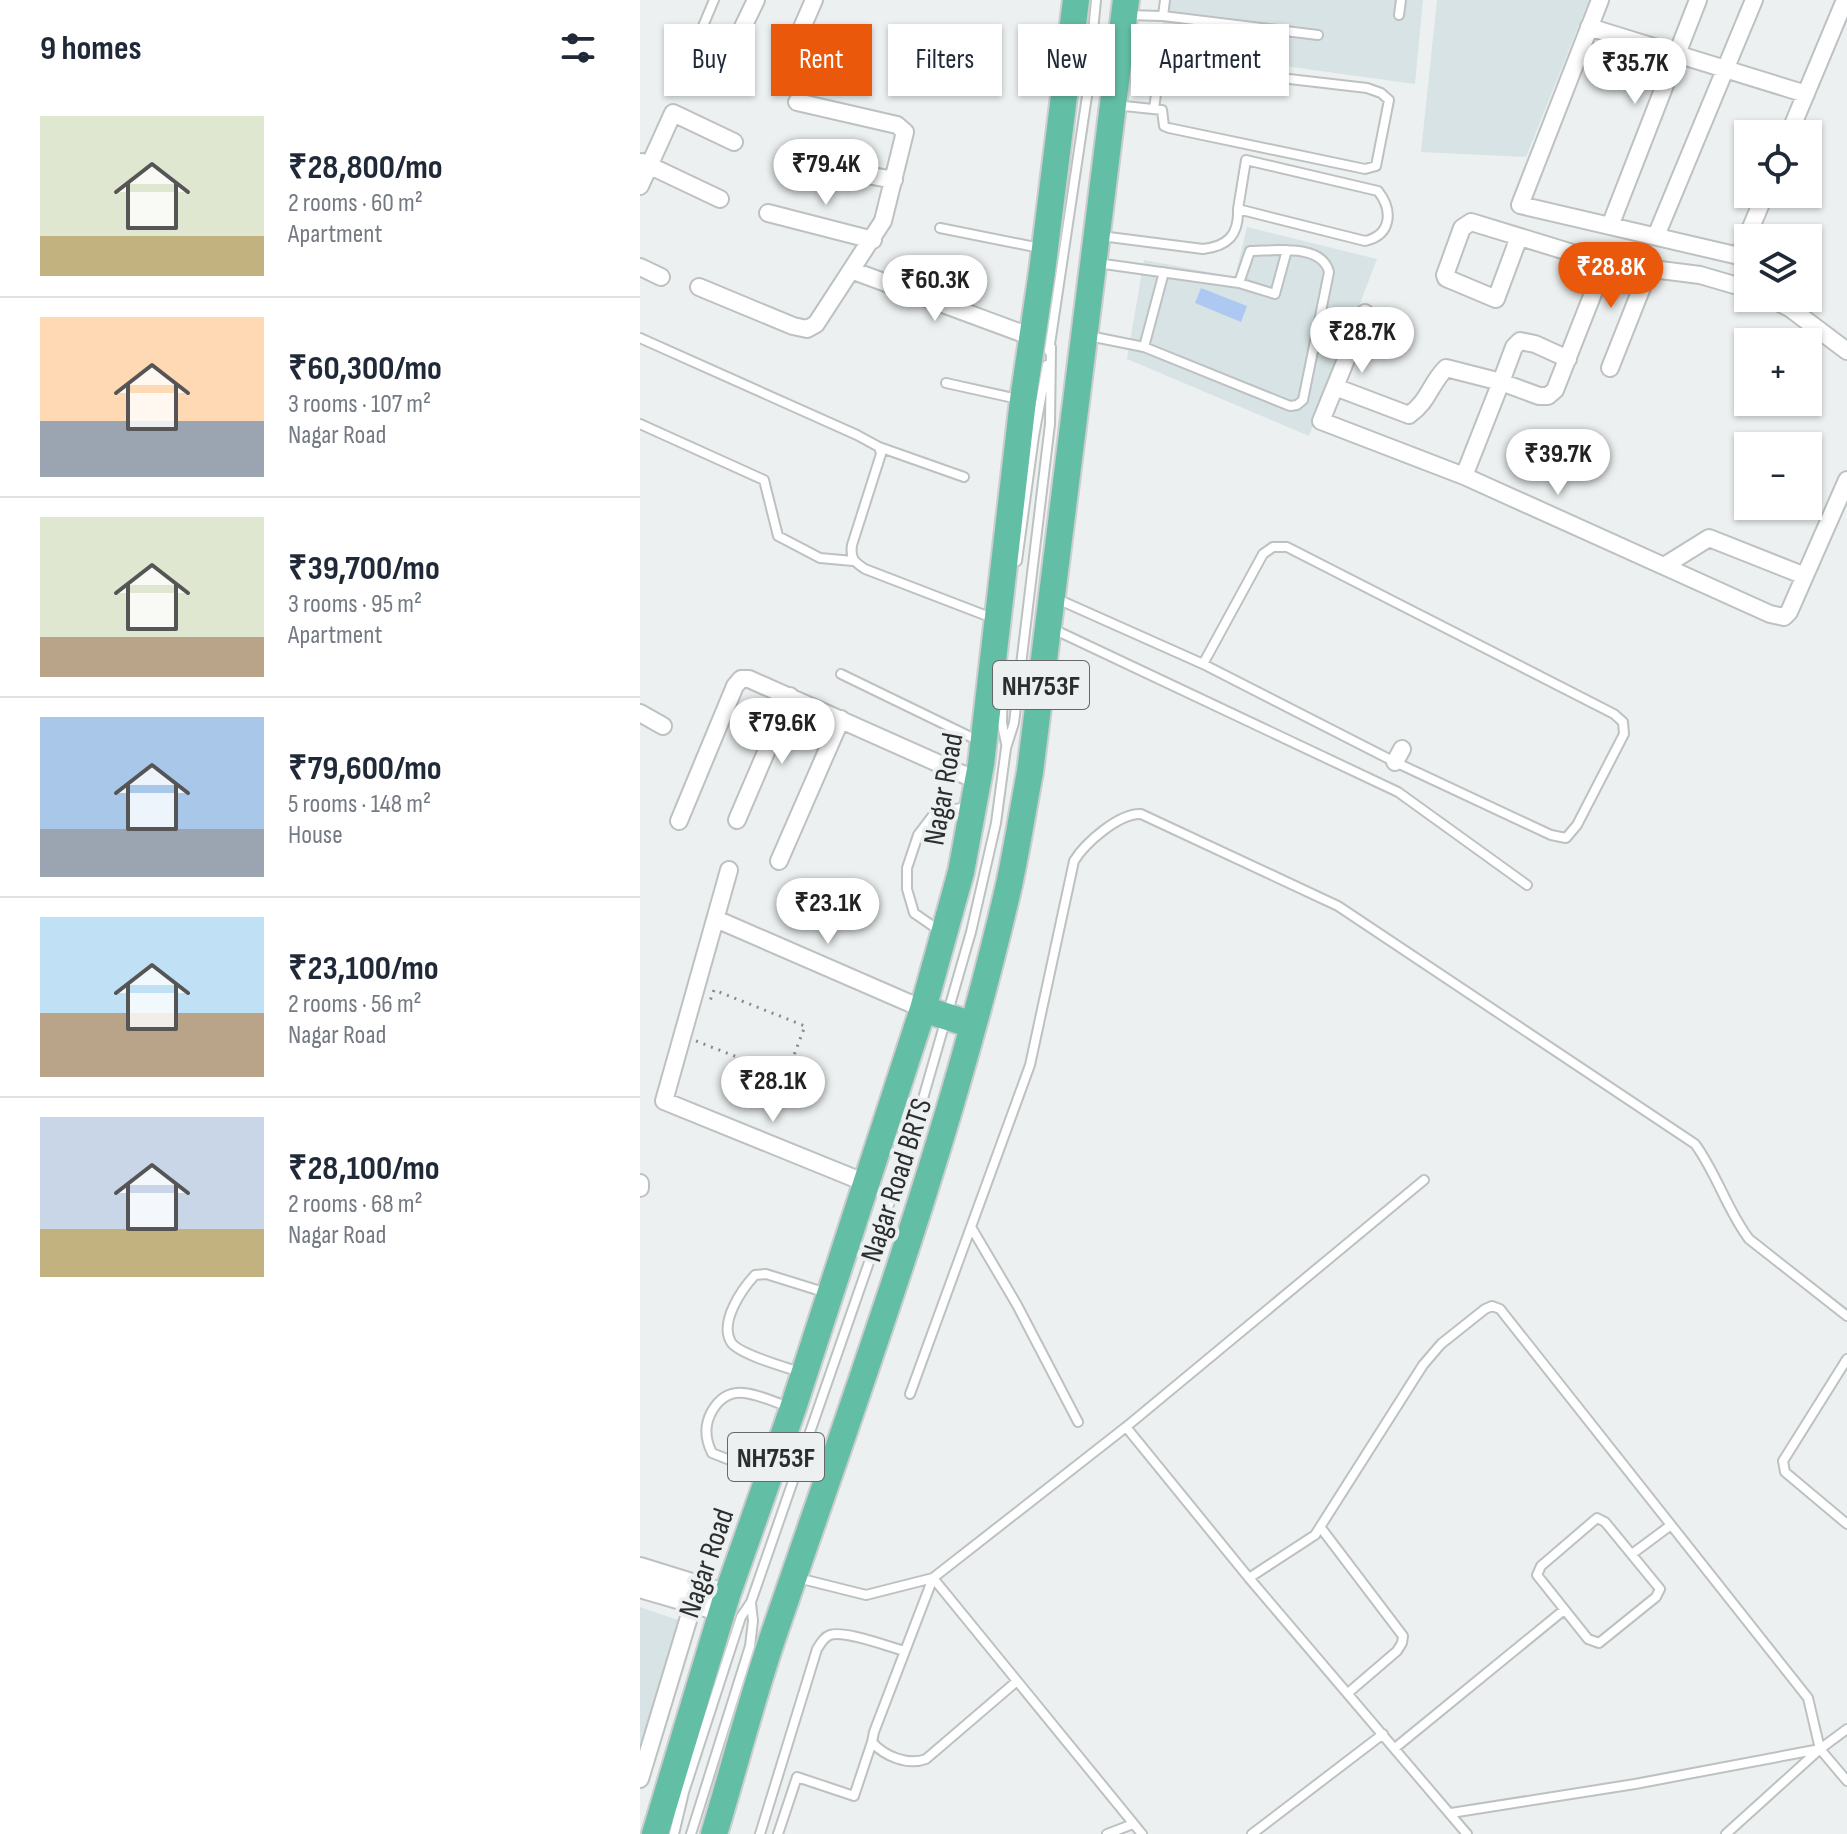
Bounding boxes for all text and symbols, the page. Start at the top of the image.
chip: Buy [664,24,755,96]
chip: Rent [771,24,872,96]
chip: Filters [888,24,1002,96]
chip: New [1018,24,1115,96]
chip: Apartment [1131,24,1289,96]
icon: filters [556,26,600,70]
text: 9 homes [40,28,141,69]
pin: ₹35.7K [1570,38,1700,106]
text: ₹35.7K [1601,48,1669,79]
map controls [1734,120,1822,520]
button: locate [1734,120,1822,208]
pin: ₹79.4K [761,139,891,207]
text: ₹28,800/mo [288,147,443,188]
icon: home [104,148,200,244]
text: ₹79.4K [791,149,861,180]
text: 2 rooms · 60 m² [288,188,423,219]
text: Apartment [288,219,382,250]
button: layers [1734,224,1822,312]
pin: ₹28.8K [1546,242,1676,310]
text: ₹28.8K [1576,252,1646,283]
pin: ₹60.3K [870,255,1000,323]
text: ₹60.3K [900,265,970,296]
pin: ₹28.7K [1297,307,1427,375]
text: ₹28.7K [1328,317,1396,348]
button: + [1734,328,1822,416]
text: ₹60,300/mo [288,348,442,389]
icon: home [104,349,200,445]
text: 3 rooms · 107 m² [288,389,431,420]
text: Nagar Road [288,420,386,451]
pin: ₹39.7K [1493,429,1623,497]
button: − [1734,432,1822,520]
text: ₹39.7K [1524,439,1592,470]
text: ₹39,700/mo [288,548,440,589]
icon: home [104,549,200,645]
text: 3 rooms · 95 m² [288,589,422,620]
text: Apartment [288,620,382,651]
road number: NH753F [993,661,1089,709]
pin: ₹79.6K [717,698,847,766]
text: ₹79.6K [748,708,816,739]
street label: Nagar Road [916,730,972,848]
text: ₹79,600/mo [288,748,442,789]
icon: home [104,749,200,845]
text: 5 rooms · 148 m² [288,789,431,820]
text: House [288,820,343,851]
pin: ₹23.1K [763,878,893,946]
text: ₹23.1K [794,888,862,919]
text: ₹23,100/mo [288,948,439,989]
icon: home [104,949,200,1045]
text: 2 rooms · 56 m² [288,989,422,1020]
text: Nagar Road [288,1020,386,1051]
pin: ₹28.1K [708,1056,838,1124]
text: ₹28.1K [739,1066,807,1097]
street label: Nagar Road BRTS [854,1094,940,1267]
text: ₹28,100/mo [288,1148,440,1189]
icon: home [104,1149,200,1245]
text: 2 rooms · 68 m² [288,1189,423,1220]
text: Nagar Road [288,1220,386,1251]
road number: NH753F [728,1433,824,1481]
street label: Nagar Road [671,1504,742,1623]

